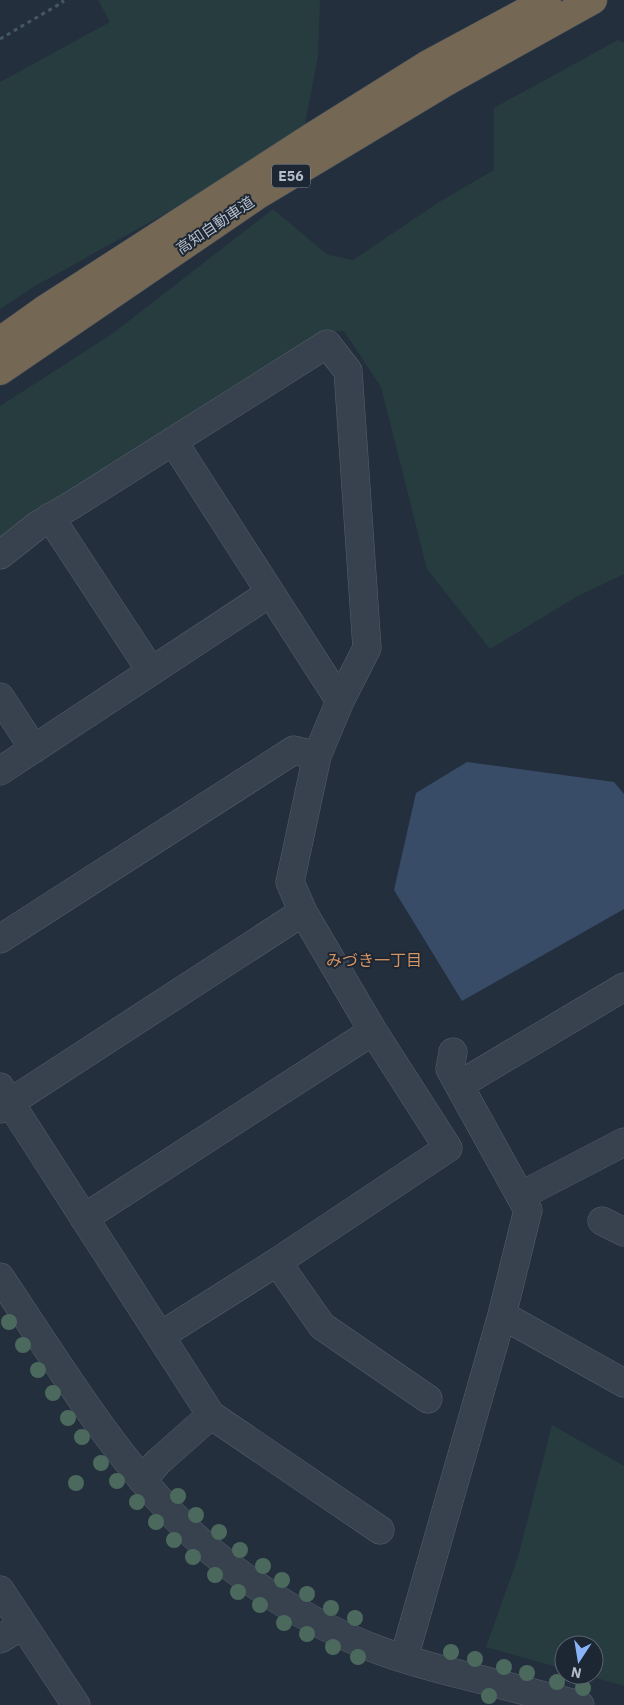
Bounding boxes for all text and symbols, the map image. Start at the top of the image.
road number: E56 [272,165,310,188]
street label: 高知自動車道 [172,192,258,258]
district label: みづき一丁目 [326,950,422,970]
north arrow [554,1635,604,1685]
text: N [569,1663,583,1683]

